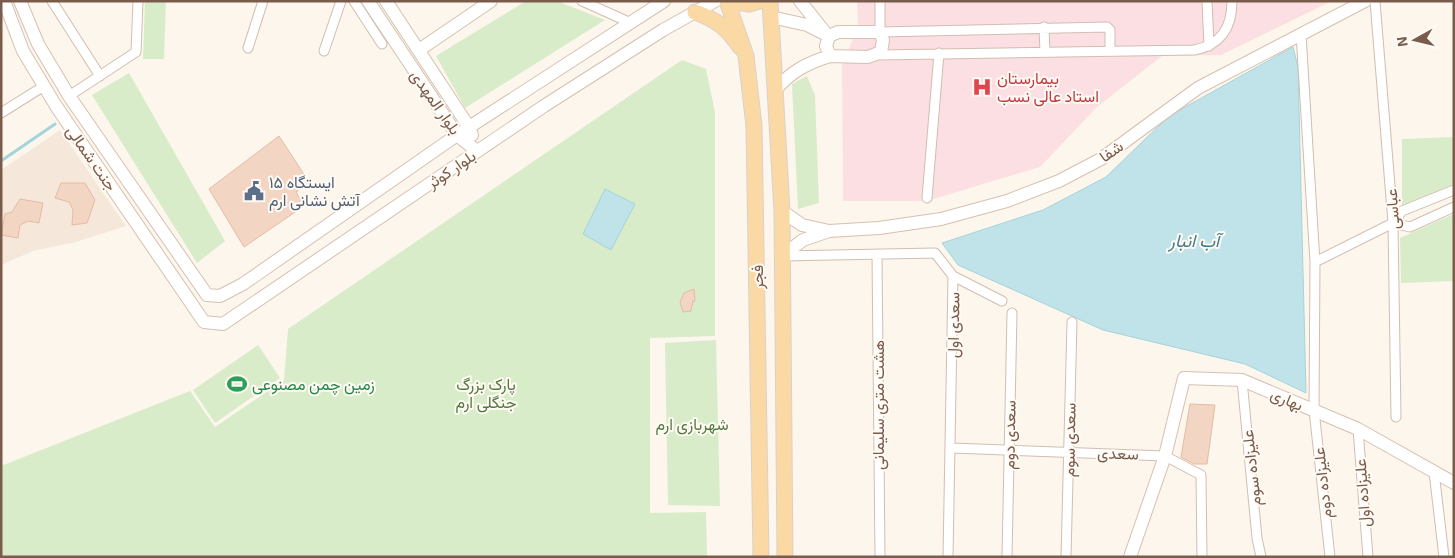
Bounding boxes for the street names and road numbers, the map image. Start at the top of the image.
street label: بلوار المهدی [405,66,466,139]
street label: جنت شمالی [61,121,122,195]
street label: شفا [1095,136,1126,165]
street label: بلوار کوثر [422,145,480,194]
street label: عباسی [1381,188,1404,230]
street label: فجر [747,265,768,290]
street label: سعدی اول [942,292,965,358]
street label: هشت متری سلیمانی [868,340,889,470]
street label: بهاری [1267,383,1306,416]
street label: سعدی دوم [998,400,1021,470]
street label: سعدی سوم [1058,403,1081,477]
street label: علیزاده سوم [1237,429,1266,507]
street label: سعدی [1097,442,1139,465]
street label: علیزاده دوم [1308,446,1337,520]
street label: علیزاده اول [1350,458,1375,528]

